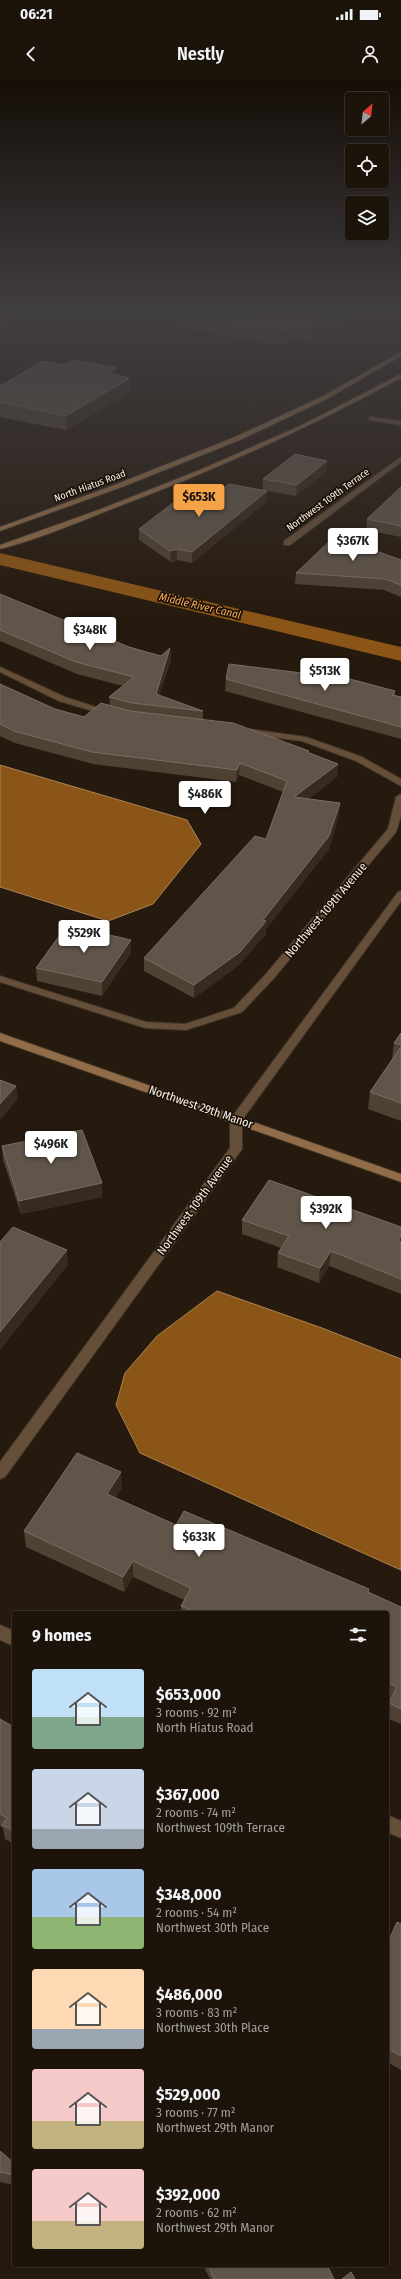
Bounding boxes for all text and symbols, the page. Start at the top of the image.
text: 06:21 [20,5,53,23]
icon: back [20,43,42,65]
text: Nestly [177,43,224,65]
icon: person [359,43,381,65]
north arrow [345,92,389,136]
map controls [345,92,389,240]
button: locate [345,144,389,188]
button: layers [345,196,389,240]
street label: Northwest 109th Terrace [284,466,372,534]
street label: North Hiatus Road [53,468,127,504]
pin: $653K [171,484,227,518]
text: $653K [182,489,216,504]
pin: $367K [325,528,381,562]
text: $367K [337,533,369,548]
water label: Middle River Canal [158,590,242,622]
pin: $348K [62,617,118,651]
text: $348K [73,622,107,637]
pin: $513K [297,658,353,692]
text: $513K [309,663,341,678]
pin: $486K [177,781,233,815]
text: $486K [188,786,222,801]
street label: Northwest 109th Avenue [282,860,370,960]
pin: $529K [56,920,112,954]
text: $529K [68,925,100,940]
street label: Northwest 29th Manor [147,1083,256,1132]
pin: $496K [23,1131,79,1165]
text: $496K [34,1136,68,1151]
street label: Northwest 109th Avenue [154,1153,236,1257]
pin: $392K [298,1196,354,1230]
text: $392K [310,1201,342,1216]
pin: $633K [171,1524,227,1558]
text: $633K [182,1529,216,1544]
icon: filters [347,1624,369,1646]
text: 9 homes [32,1625,91,1646]
text: $653,000 [156,1684,221,1705]
icon: home [64,1685,112,1733]
text: 3 rooms · 92 m² [156,1705,237,1720]
text: North Hiatus Road [156,1720,254,1735]
text: $367,000 [156,1784,220,1805]
icon: home [64,1785,112,1833]
text: 2 rooms · 74 m² [156,1805,236,1820]
text: Northwest 109th Terrace [156,1820,285,1835]
text: $348,000 [156,1884,222,1905]
icon: home [64,1885,112,1933]
text: 2 rooms · 54 m² [156,1905,237,1920]
text: Northwest 30th Place [156,1920,269,1935]
text: $486,000 [156,1984,223,2005]
icon: home [64,1985,112,2033]
text: 3 rooms · 83 m² [156,2005,237,2020]
text: Northwest 30th Place [156,2020,269,2035]
text: $529,000 [156,2084,221,2105]
icon: home [64,2085,112,2133]
text: 3 rooms · 77 m² [156,2105,235,2120]
text: Northwest 29th Manor [156,2120,274,2135]
text: $392,000 [156,2184,220,2205]
icon: home [64,2185,112,2233]
text: 2 rooms · 62 m² [156,2205,237,2220]
text: Northwest 29th Manor [156,2220,274,2235]

